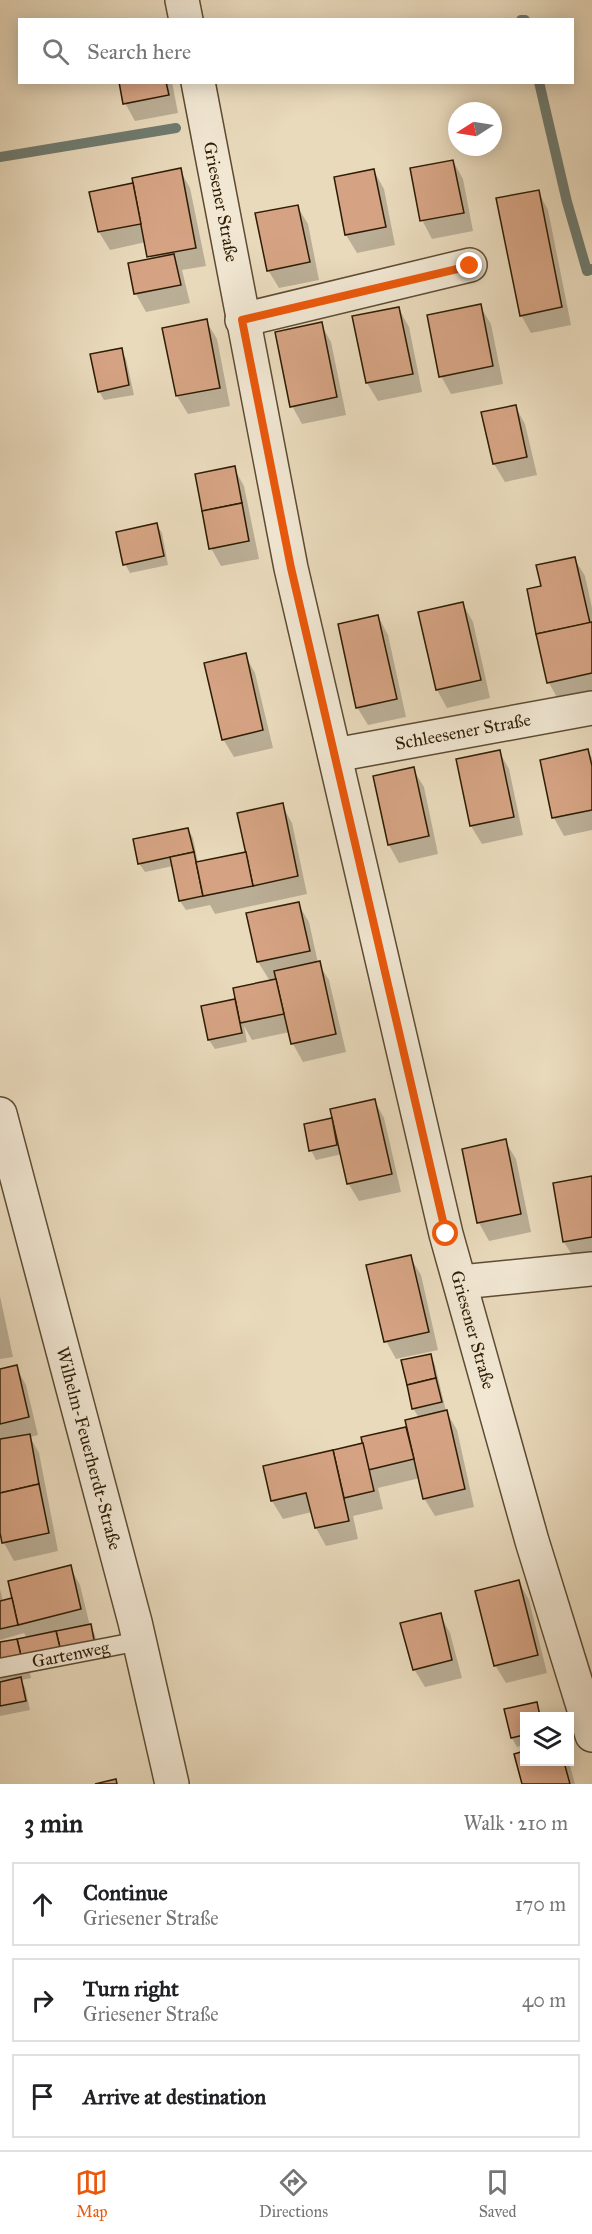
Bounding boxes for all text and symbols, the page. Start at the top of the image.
search box [18,18,574,84]
icon: search [39,35,72,68]
text: Search here [87,38,191,65]
north arrow [448,102,502,156]
street label: Griesener Straße [199,140,243,264]
route end [456,252,482,278]
street label: Schleesener Straße [393,708,533,755]
route start [432,1220,458,1246]
street label: Griesener Straße [446,1268,500,1392]
street label: Wilhelm-Feuerherdt-Straße [51,1344,126,1552]
street label: Gartenweg [30,1636,112,1673]
map controls [520,1712,574,1766]
button: layers [520,1712,574,1766]
text: 3 min [24,1807,83,1839]
text: Walk · 210 m [463,1811,568,1835]
text: Continue [83,1879,168,1906]
icon: ahead [26,1888,59,1921]
text: 170 m [515,1892,566,1916]
text: Griesener Straße [83,1906,219,1930]
text: Turn right [83,1975,179,2002]
icon: right [26,1984,59,2017]
text: 40 m [522,1988,566,2012]
text: Griesener Straße [83,2002,219,2026]
icon: arrive [26,2080,59,2113]
text: Arrive at destination [83,2083,266,2110]
tab: Map [75,2166,108,2221]
tab: Directions [259,2166,328,2221]
tab: Saved [479,2166,517,2221]

